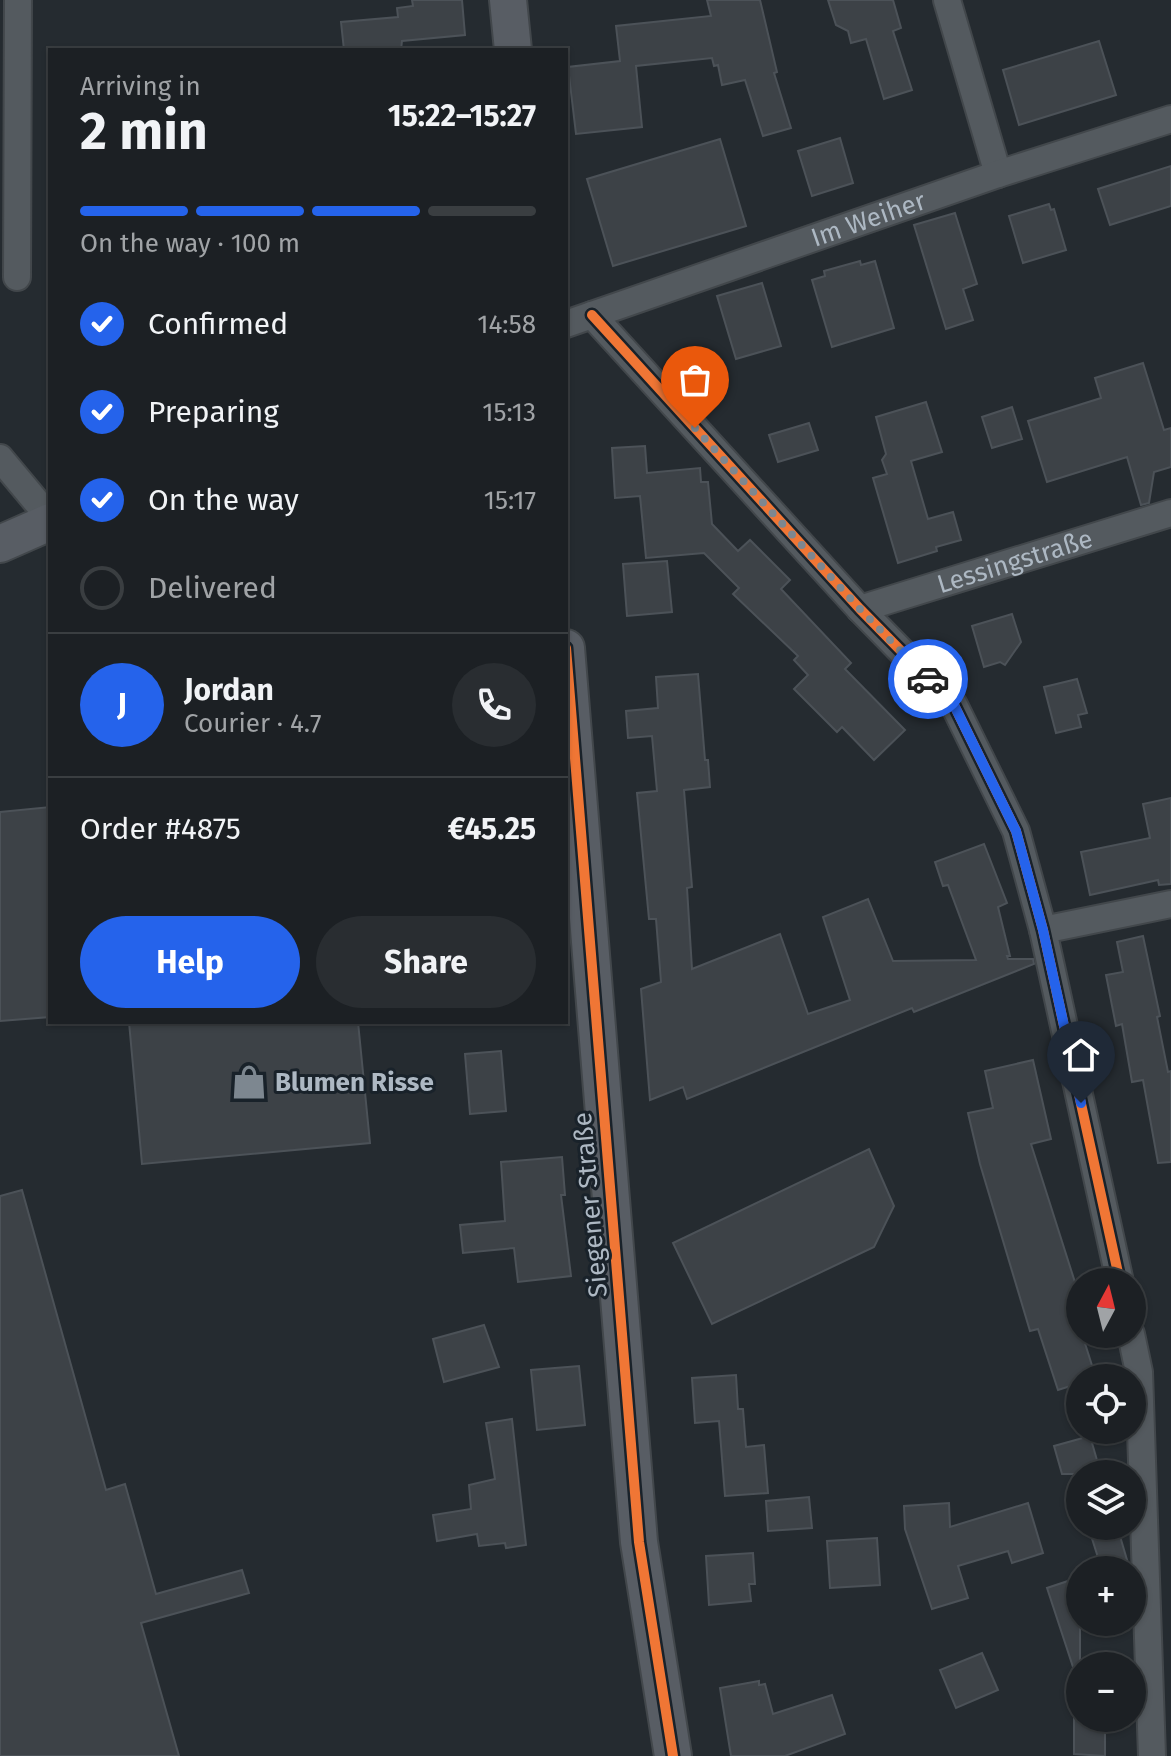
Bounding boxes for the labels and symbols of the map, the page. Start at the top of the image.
street label: Im Weiher [807,185,930,254]
pin [661,346,729,428]
street label: Lessingstraße [933,523,1096,600]
courier [888,639,968,719]
pin [1047,1021,1115,1103]
shop icon: Blumen Risse [230,1063,268,1101]
place label: Blumen Risse [275,1067,434,1098]
street label: Siegener Straße [567,1111,614,1299]
north arrow [1066,1268,1146,1348]

